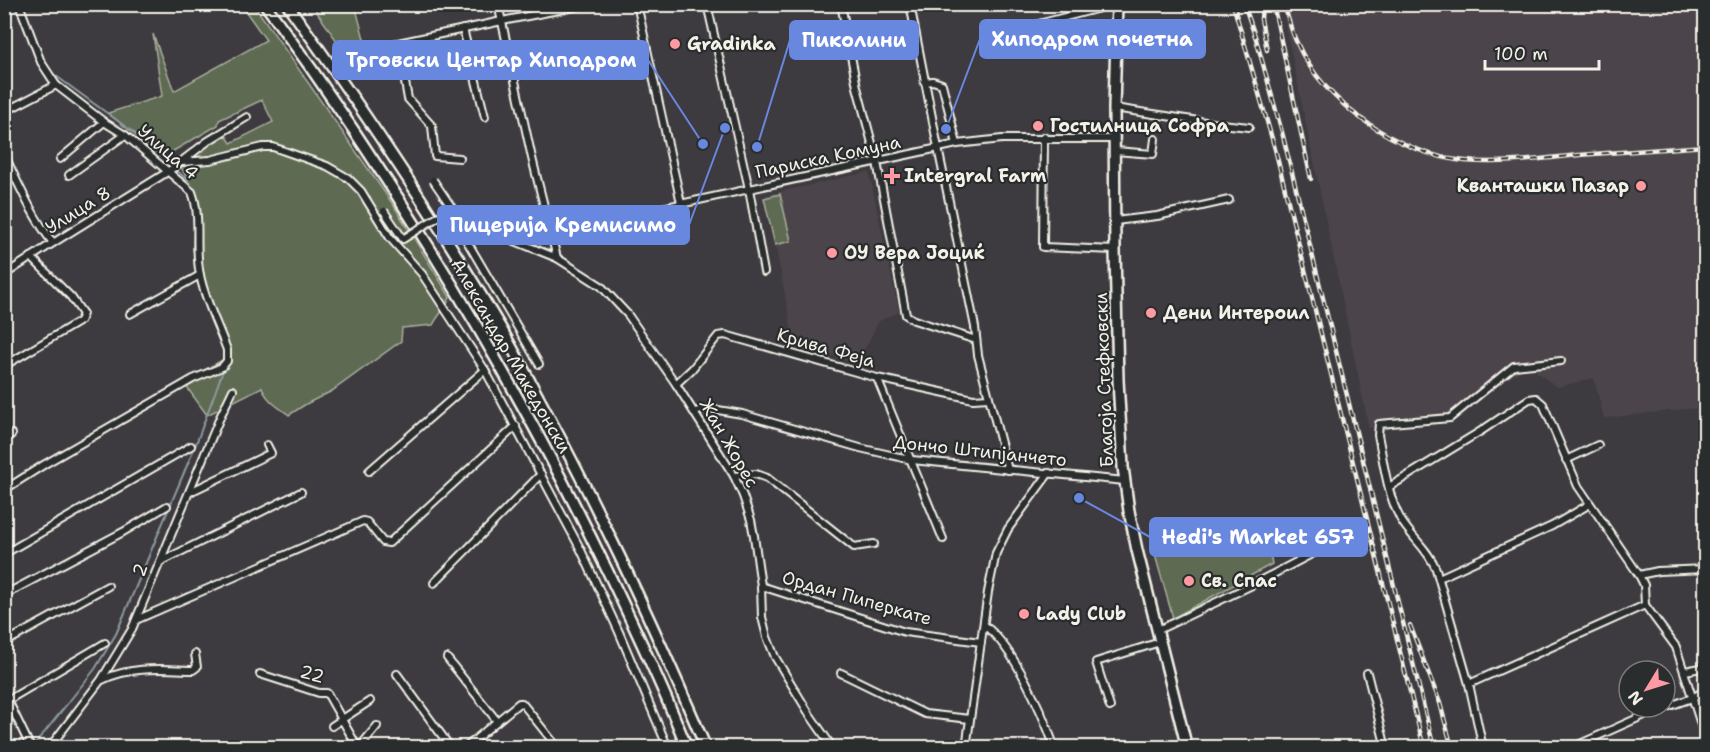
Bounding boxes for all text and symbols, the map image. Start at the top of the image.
callout: Хиподром почетна [980,20,1205,58]
callout: Пиколини [790,21,918,59]
text: Хиподром почетна [991,26,1193,52]
text: Пиколини [802,27,906,53]
place label: Gradinka [687,32,776,56]
scale bar [1485,33,1599,71]
marker: Gradinka [668,37,682,51]
callout: Трговски Центар Хиподром [333,41,648,79]
text: 100 m [1494,42,1548,66]
text: Трговски Центар Хиподром [346,47,637,73]
place label: Гостилница Софра [1050,114,1230,138]
street label: Улица 4 [133,119,203,185]
marker: Гостилница Софра [1031,119,1045,133]
street label: Париска Комуна [753,130,903,184]
place label: Intergral Farm [904,164,1047,188]
marker: Intergral Farm [885,169,899,183]
place label: Кванташки Пазар [1457,174,1629,198]
marker: Кванташки Пазар [1634,179,1648,193]
street label: Улица 8 [41,180,115,240]
callout: Пицерија Кремисимо [438,206,689,244]
text: Пицерија Кремисимо [450,212,676,238]
place label: ОУ Вера Јоциќ [844,241,985,265]
marker: ОУ Вера Јоциќ [825,246,839,260]
street label: Александар Македонски [445,254,577,458]
street label: Благоја Стефковски [1089,292,1119,468]
place label: Дени Интероил [1163,301,1310,325]
marker: Дени Интероил [1144,306,1158,320]
street label: Крива Феја [774,323,878,373]
street label: Жан Жорес [694,394,764,492]
street label: Дончо Штипјанчето [892,430,1068,472]
callout: Hedi's Market 657 [1150,518,1367,556]
text: Hedi's Market 657 [1161,524,1355,550]
street label: 2 [127,560,153,580]
street label: Ордан Пиперкате [779,565,935,631]
place label: Св. Спас [1201,569,1277,593]
marker: Св. Спас [1182,574,1196,588]
place label: Lady Club [1036,602,1126,626]
marker: Lady Club [1017,607,1031,621]
street label: 22 [297,659,327,689]
north arrow [1617,659,1677,719]
text: N [1623,686,1648,709]

